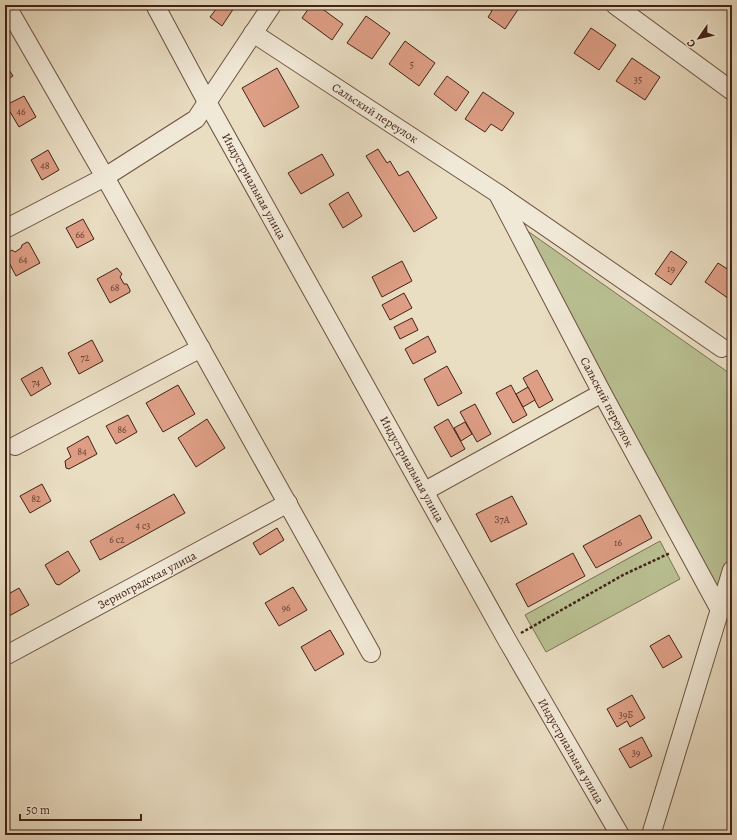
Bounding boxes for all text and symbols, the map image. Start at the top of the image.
north arrow [679,18,719,58]
text: С [683,36,699,50]
house number: 5 [410,58,414,71]
house number: 35 [634,73,642,86]
street label: Сальский переулок [329,79,421,147]
house number: 46 [16,105,26,118]
street label: Индустриальная улица [218,130,290,242]
house number: 48 [40,159,50,172]
house number: 66 [75,228,85,241]
house number: 64 [18,253,28,266]
house number: 19 [667,262,675,275]
house number: 68 [110,281,120,294]
house number: 72 [81,351,90,364]
street label: Сальский переулок [576,354,638,450]
house number: 74 [32,376,41,389]
street label: Индустриальная улица [376,413,448,525]
house number: 86 [117,423,127,436]
house number: 84 [77,445,87,458]
house number: 82 [31,492,41,505]
house number: З7А [494,513,510,526]
house number: 4 с3 [136,519,151,532]
house number: 6 с2 [109,533,125,546]
house number: 16 [614,536,622,549]
street label: Зерноградская улица [95,547,199,613]
house number: 96 [281,601,291,614]
street label: Индустриальная улица [534,695,608,807]
house number: 39Б [619,708,633,721]
house number: 39 [632,746,641,759]
scale bar [20,796,141,822]
text: 50 m [26,802,50,818]

